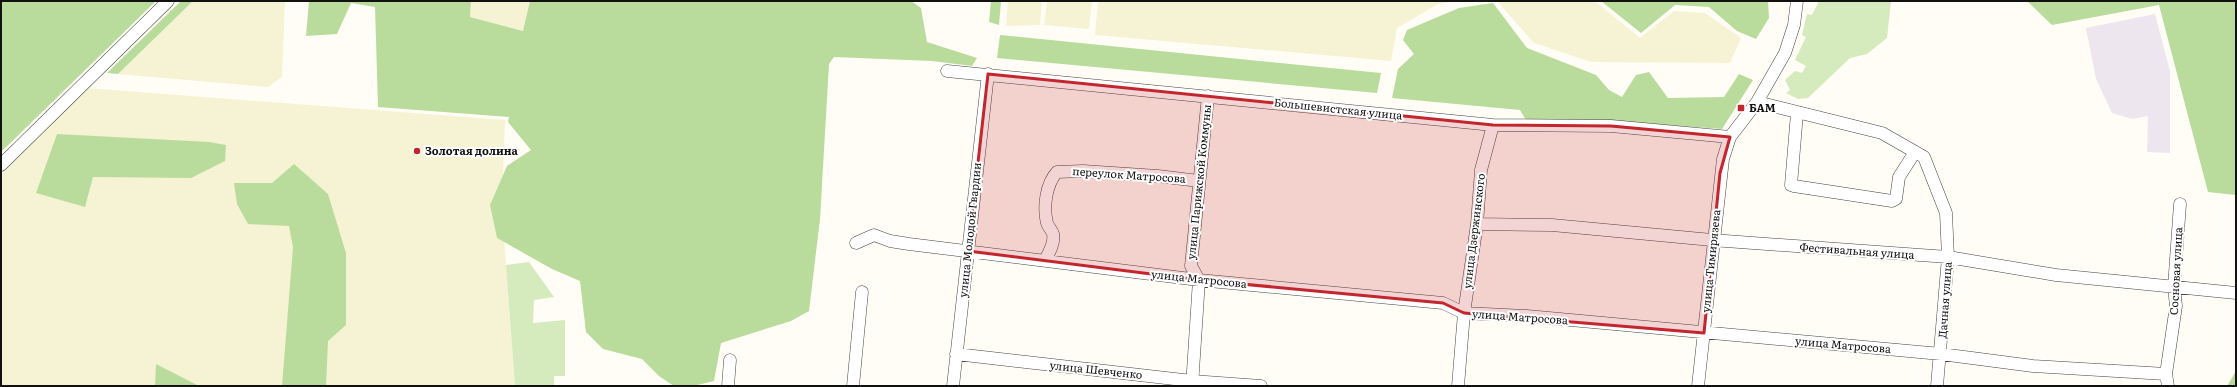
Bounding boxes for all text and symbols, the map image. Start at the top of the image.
street label: Большевистская улица [1273,93,1403,123]
place label: БАМ [1749,99,1776,115]
street label: улица Парижской Коммуны [1182,103,1214,260]
marker: БАМ [1736,103,1746,113]
place label: Золотая долина [425,142,519,158]
marker: Золотая долина [412,146,422,156]
street label: улица Молодой Гвардии [954,161,984,298]
street label: переулок Матросова [1072,162,1186,186]
street label: улица Дзержинского [1458,172,1488,290]
street label: улица Тимирязева [1697,209,1723,313]
street label: Сосновая улица [2165,227,2185,315]
street label: Фестивальная улица [1799,238,1915,262]
street label: Дачная улица [1933,261,1955,339]
street label: улица Матросова [1150,265,1248,291]
street label: улица Матросова [1472,305,1569,327]
street label: улица Матросова [1794,332,1892,356]
street label: улица Шевченко [1049,356,1143,382]

